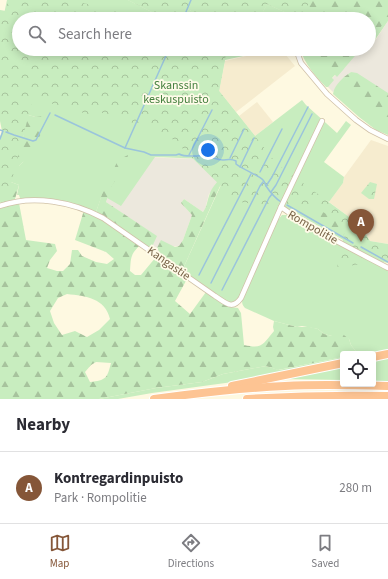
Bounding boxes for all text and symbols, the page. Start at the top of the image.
search box [12,12,376,56]
icon: search [26,23,48,45]
text: Search here [58,24,132,45]
park label: Skanssin keskuspuisto [143,77,209,108]
your location [198,140,218,160]
street label: Rompolitie [285,206,341,249]
pin: A [348,209,374,242]
street label: Kangastie [144,242,194,285]
map controls [340,351,376,387]
button: locate [340,351,376,387]
text: Nearby [16,413,70,437]
text: Kontregardinpuisto [54,468,183,489]
text: A [25,479,33,497]
text: 280 m [339,479,372,497]
text: Park · Rompolitie [54,489,147,507]
tab: Map [49,532,71,571]
tab: Directions [168,532,214,571]
tab: Saved [311,532,339,571]

